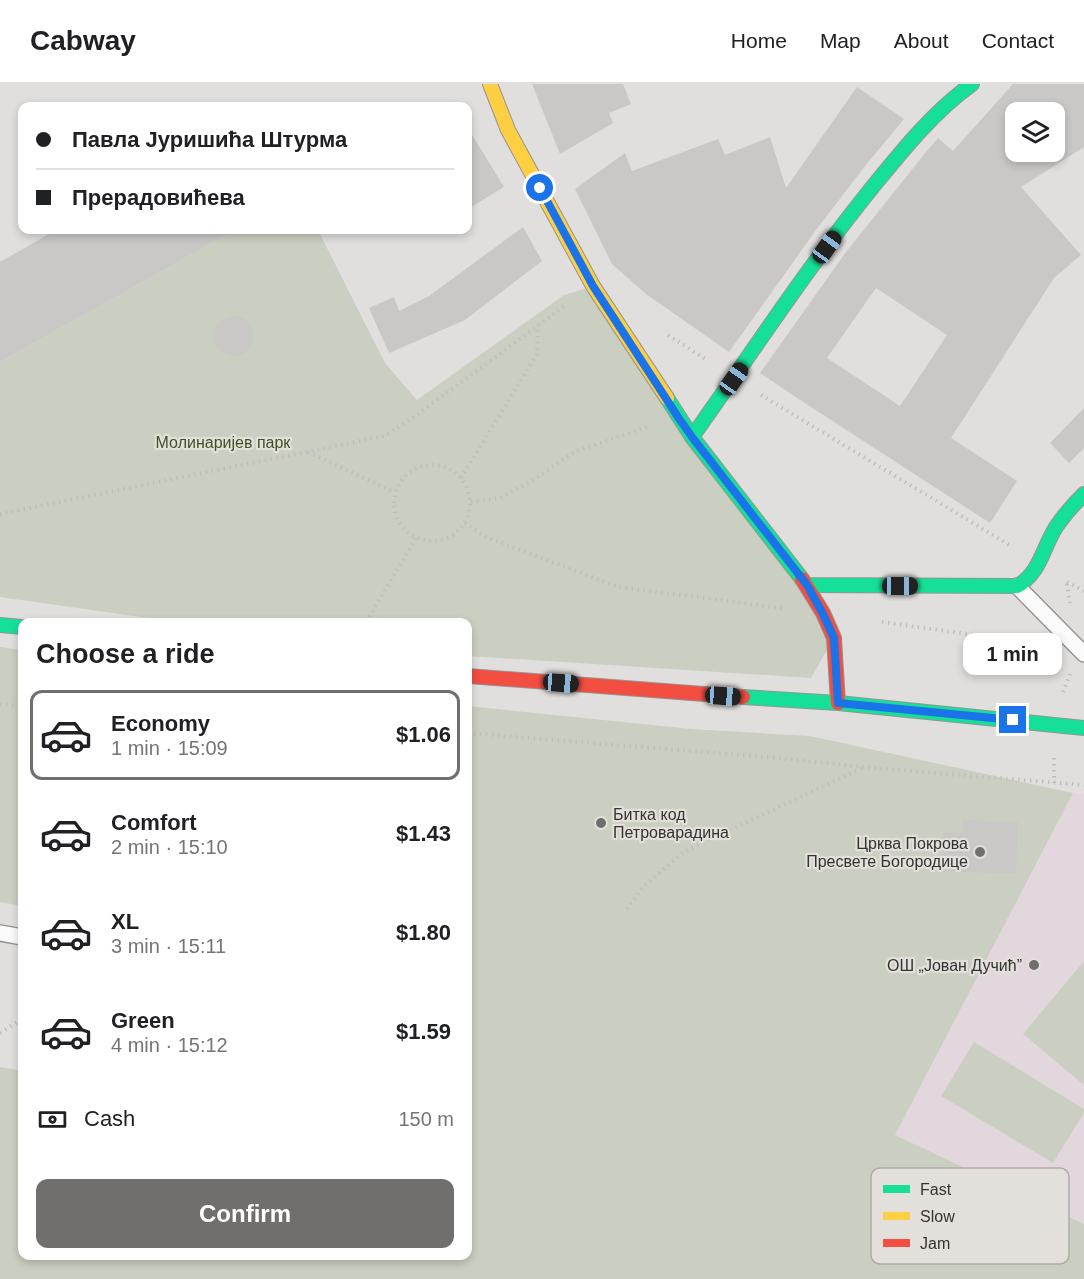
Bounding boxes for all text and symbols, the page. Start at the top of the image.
text: Cabway [30,25,136,56]
text: Home [731,29,787,52]
text: Map [820,29,861,52]
text: About [894,29,949,52]
text: Contact [982,29,1054,52]
map controls [1005,102,1065,162]
button: layers [1005,102,1065,162]
text: Павла Јуришића Штурма [72,127,347,152]
route start [526,174,553,201]
text: Прерадовићева [72,185,245,210]
car [809,227,845,267]
car [716,359,752,399]
park label: Молинаријев парк [156,434,291,451]
car [882,577,918,595]
callout: 1 min [964,633,1062,675]
text: Choose a ride [36,639,215,669]
text: 1 min [986,643,1039,665]
car [542,673,580,693]
car [704,686,742,706]
route end [999,706,1026,733]
icon: car [39,708,93,762]
text: Economy [111,711,210,736]
text: $1.06 [396,722,451,747]
text: 1 min · 15:09 [111,737,228,759]
place label: Битка код Петроварадина [613,806,729,841]
icon: car [39,807,93,861]
text: Comfort [111,810,197,835]
marker: Битка код Петроварадина [594,816,608,830]
text: $1.43 [396,821,451,846]
place label: Црква Покрова Пресвете Богородице [806,835,968,870]
text: 2 min · 15:10 [111,836,228,858]
marker: Црква Покрова Пресвете Богородице [973,845,987,859]
icon: car [39,906,93,960]
text: XL [111,909,139,934]
text: $1.80 [396,920,451,945]
text: 3 min · 15:11 [111,935,226,957]
place label: ОШ „Јован Дучић” [887,957,1022,974]
marker: ОШ „Јован Дучић” [1027,958,1041,972]
icon: car [39,1005,93,1059]
text: Green [111,1008,175,1033]
text: $1.59 [396,1019,451,1044]
text: 4 min · 15:12 [111,1034,228,1056]
icon: cash [36,1103,69,1136]
text: Cash [84,1106,135,1131]
text: 150 m [398,1108,454,1130]
legend [871,1168,1069,1264]
button: Confirm [36,1179,454,1248]
text: Fast [920,1181,952,1198]
text: Slow [920,1208,955,1225]
text: Jam [920,1235,950,1252]

